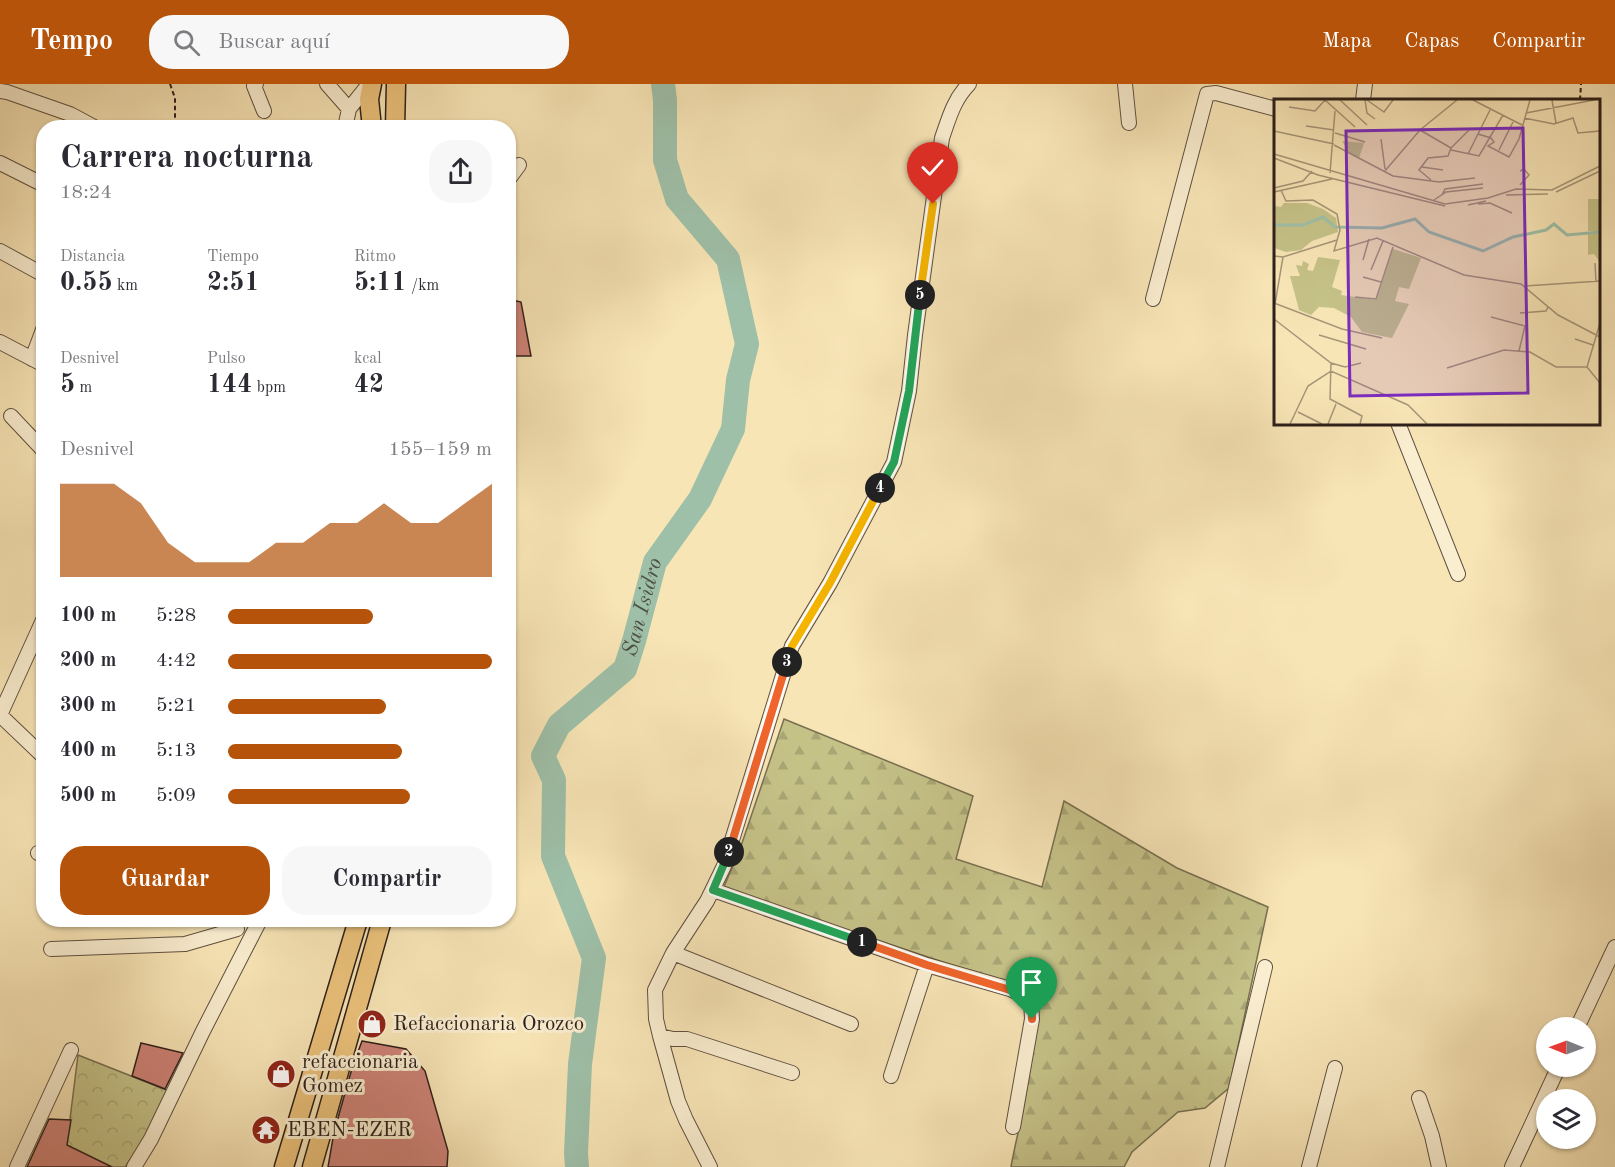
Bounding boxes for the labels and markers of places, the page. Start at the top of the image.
pin [907,142,958,204]
pin: 5 [905,280,935,310]
pin: 4 [865,473,895,503]
pin: 3 [772,647,802,677]
pin: 2 [714,837,744,867]
pin: 1 [847,927,877,957]
pin [1006,957,1057,1019]
shop icon: Refaccionaria Orozco [356,1008,388,1040]
place label: Refaccionaria Orozco [393,1014,584,1035]
place label: refaccionaria Gomez [302,1052,418,1097]
shop icon: refaccionaria Gomez [265,1058,297,1090]
temple icon: EBEN-EZER [250,1114,282,1146]
place label: EBEN-EZER [287,1120,412,1141]

